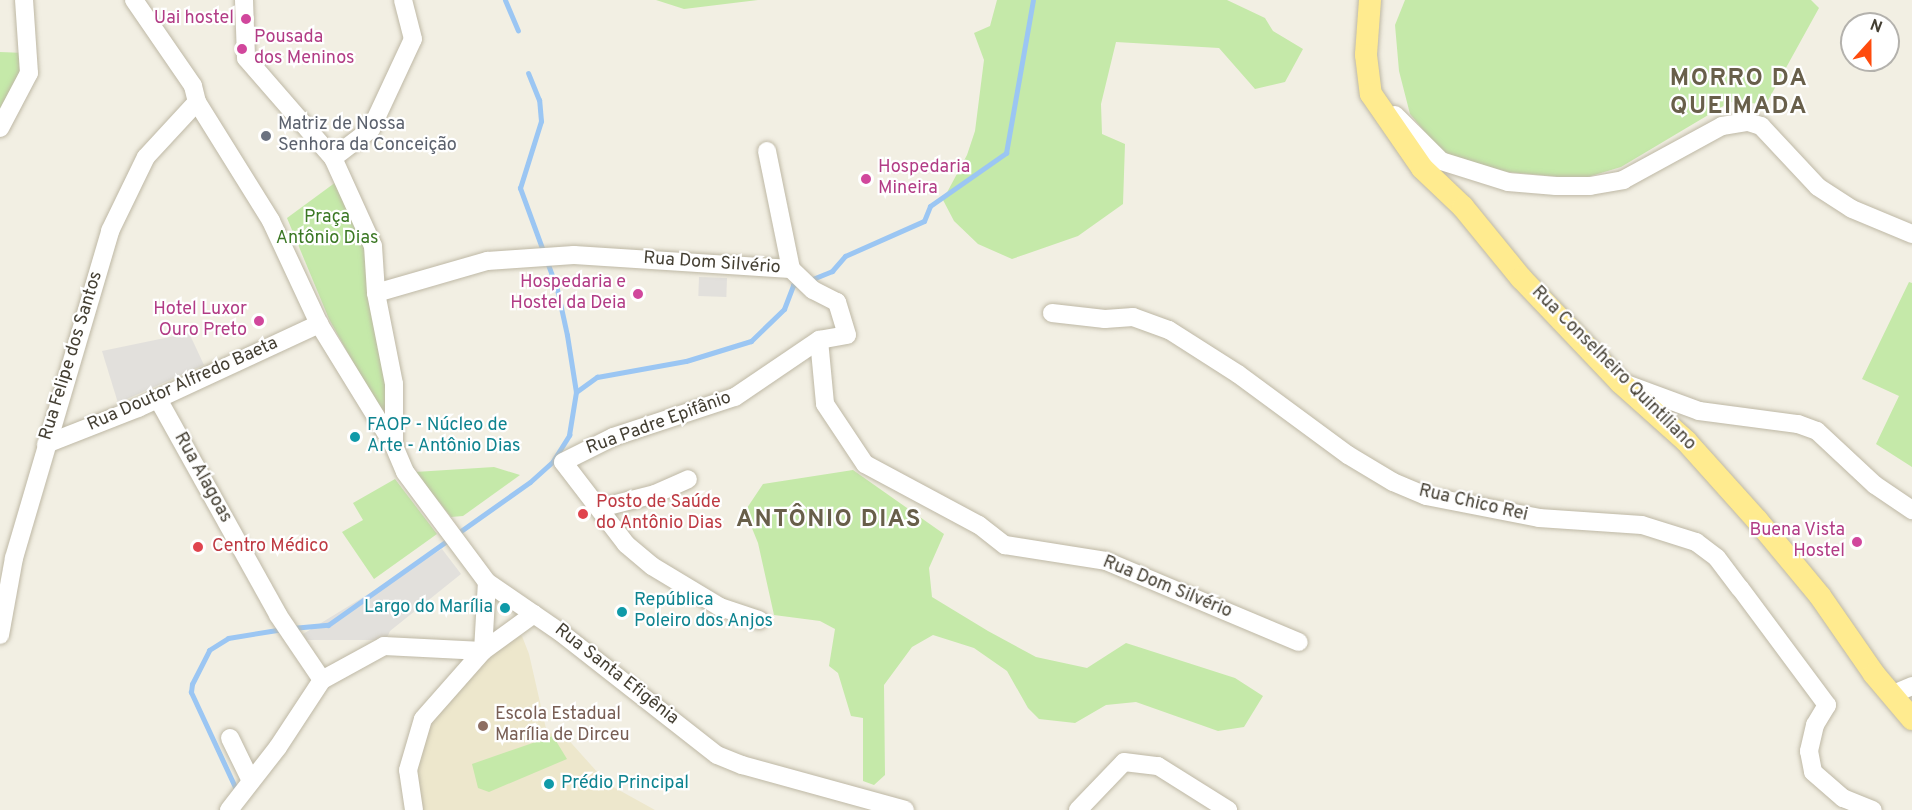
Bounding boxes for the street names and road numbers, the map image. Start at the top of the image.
street label: Rua Dom Silvério [643,248,781,280]
street label: Rua Felipe dos Santos [36,269,108,443]
street label: Rua Conselheiro Quintiliano [1526,282,1700,456]
street label: Rua Doutor Alfredo Baeta [84,333,282,437]
street label: Rua Padre Epifânio [584,388,734,460]
street label: Rua Alagoas [168,429,236,527]
street label: Rua Chico Rei [1416,481,1530,527]
street label: Rua Dom Silvério [1099,552,1235,624]
street label: Rua Santa Efigênia [550,620,682,730]

